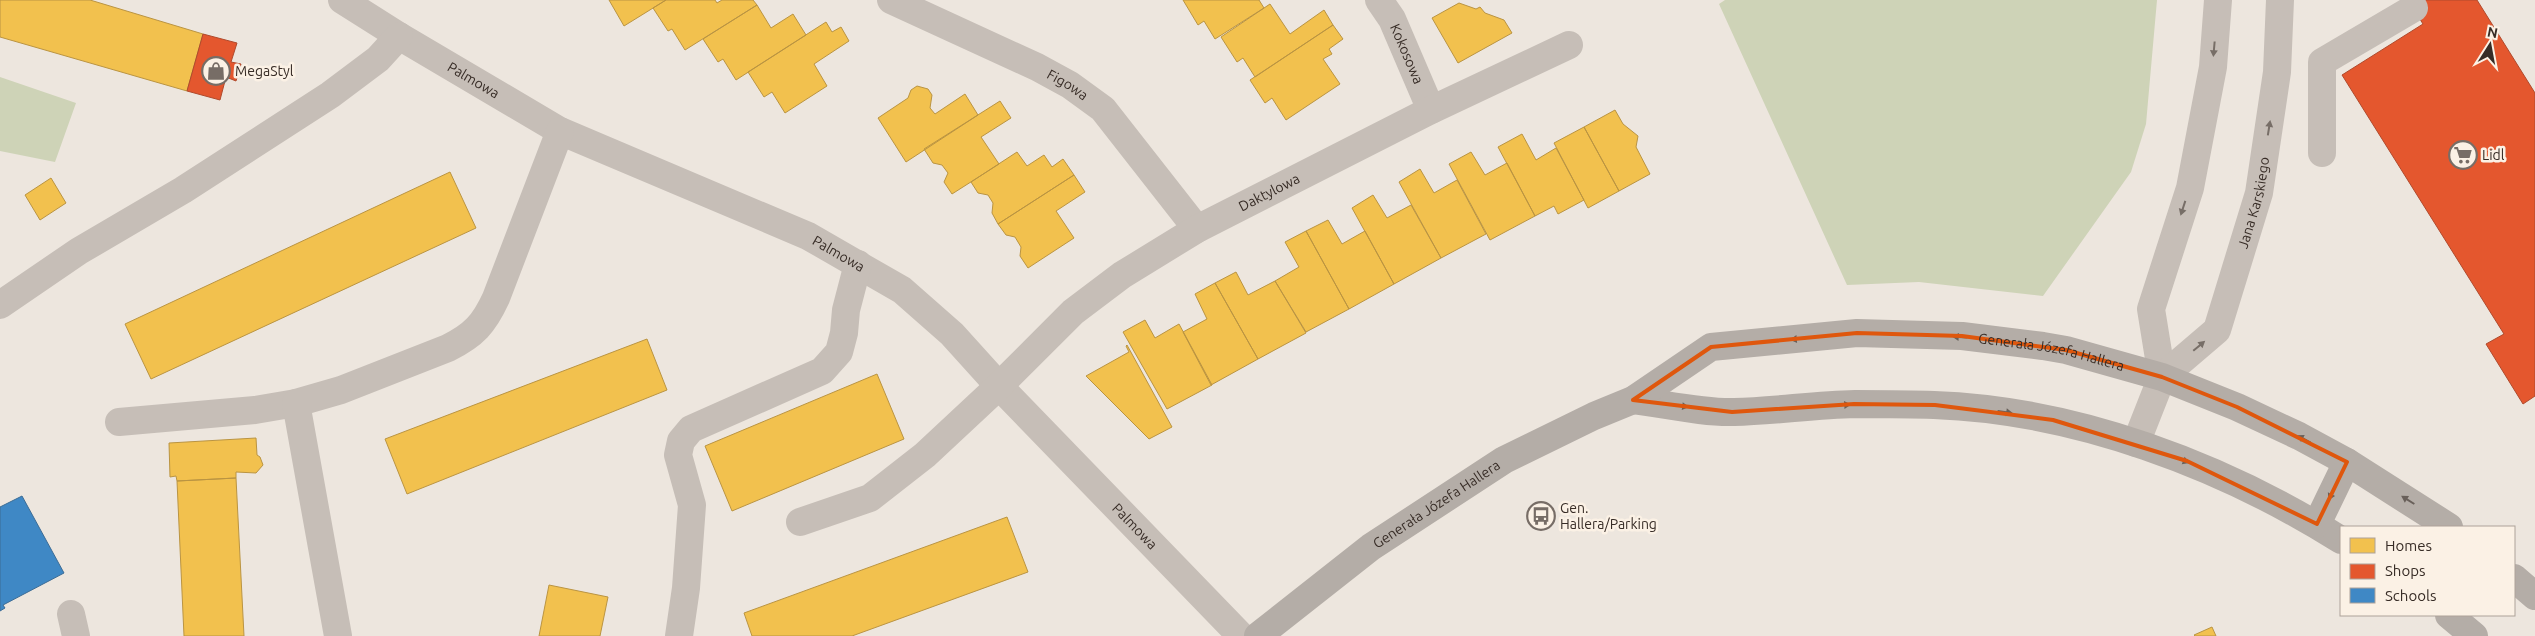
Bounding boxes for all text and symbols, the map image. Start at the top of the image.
north arrow [2465,20,2515,70]
street label: Kokosowa [1387,21,1427,86]
text: N [2486,23,2499,41]
one-way arrow [2210,41,2218,57]
shop icon: MegaStyl [201,56,231,86]
street label: Palmowa [445,59,502,101]
place label: MegaStyl [235,63,294,79]
street label: Figowa [1044,66,1091,103]
one-way arrow [2265,120,2273,136]
supermarket icon: Lidl [2448,140,2478,170]
place label: Lidl [2482,147,2505,163]
street label: Jana Karskiego [2234,156,2272,250]
street label: Daktylowa [1236,170,1302,214]
one-way arrow [2179,201,2187,216]
street label: Palmowa [810,232,868,275]
street label: Generała Józefa Hallera [1977,330,2126,374]
one-way arrow [1952,332,1968,340]
one-way arrow [1790,335,1806,343]
one-way arrow [2192,340,2205,351]
one-way arrow [1836,400,1852,408]
one-way arrow [1674,402,1690,410]
one-way arrow [1998,408,2014,416]
one-way arrow [2297,435,2312,443]
one-way arrow [2175,456,2189,464]
street label: Generała Józefa Hallera [1370,457,1503,552]
one-way arrow [2328,486,2336,500]
one-way arrow [2402,496,2415,505]
street label: Palmowa [1109,500,1161,552]
place label: Gen. Hallera/Parking [1560,500,1657,532]
bus stop icon: Gen. Hallera/Parking [1526,501,1556,531]
legend [2340,526,2515,616]
text: Homes [2385,537,2432,554]
text: Shops [2385,562,2426,579]
text: Schools [2385,587,2436,604]

